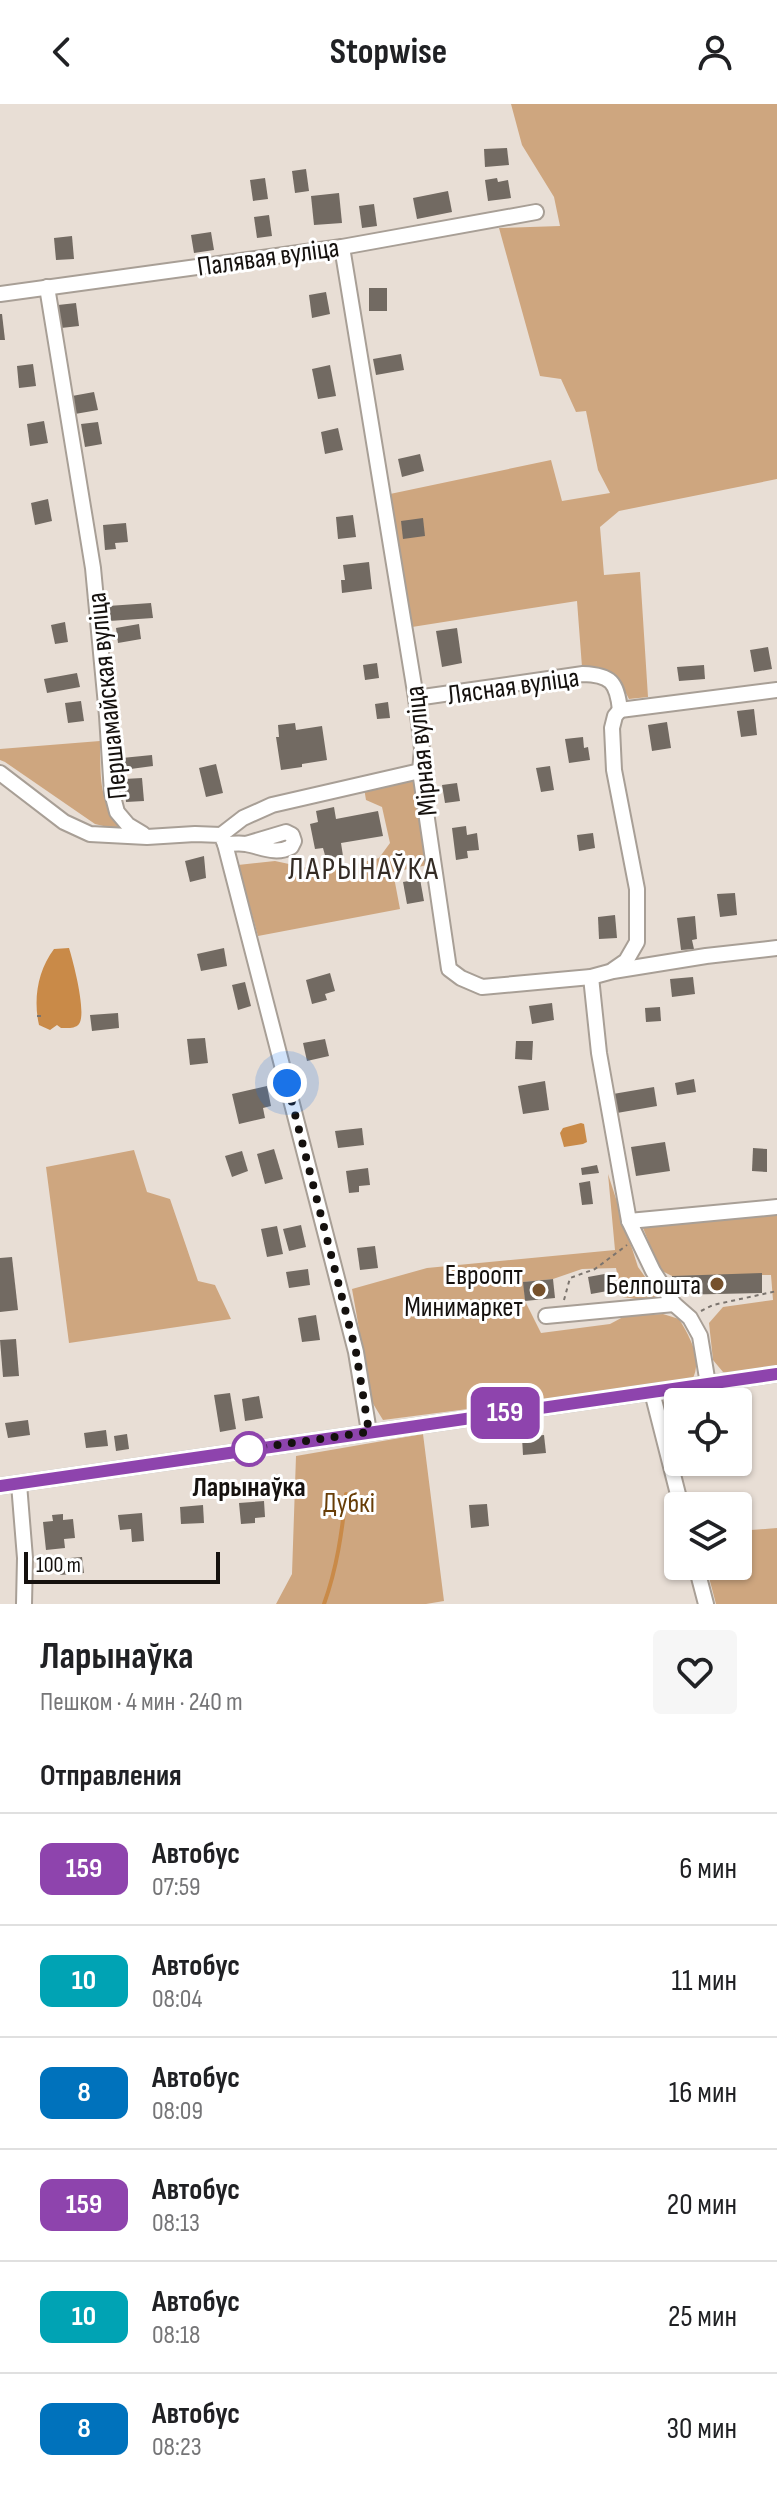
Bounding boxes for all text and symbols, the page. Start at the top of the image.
icon: back [40,30,84,74]
icon: person [693,30,737,74]
text: Stopwise [330,31,447,74]
street label: Палявая вуліца [195,231,341,284]
street label: Першамайская вуліца [80,591,135,801]
street label: Лясная вуліца [445,661,581,712]
street label: Мірная вуліца [398,684,445,818]
district label: ЛАРЫНАЎКА [288,850,440,889]
your location [267,1063,307,1103]
place label: Евроопт Минимаркет [404,1259,523,1324]
place label: Белпошта [606,1269,701,1302]
marker: Белпошта [708,1275,726,1293]
marker: Евроопт Минимаркет [530,1281,548,1299]
line badge: 159 [459,1387,551,1439]
map controls [664,1388,752,1580]
button: locate [664,1388,752,1476]
text: 159 [487,1396,523,1429]
marker: Ларынаўка [232,1432,266,1466]
place label: Ларынаўка [192,1471,306,1504]
park label: Дубкі [323,1487,375,1520]
button: layers [664,1492,752,1580]
scale bar [24,1548,220,1584]
text: 100 m [36,1552,81,1579]
button: heart [653,1630,737,1714]
text: Ларынаўка [40,1634,194,1679]
text: Пешком · 4 мин · 240 m [40,1687,243,1718]
text: Отправления [40,1758,182,1794]
text: Автобус [152,1836,240,1872]
text: 6 мин [679,1851,737,1887]
text: 159 [66,1852,102,1885]
text: 07:59 [152,1872,201,1903]
text: Автобус [152,1948,240,1984]
text: 11 мин [672,1963,737,1999]
text: 10 [72,1964,96,1997]
text: 08:04 [152,1984,202,2015]
text: Автобус [152,2060,240,2096]
text: 16 мин [669,2075,737,2111]
text: 8 [77,2076,91,2109]
text: 08:09 [152,2096,203,2127]
text: Автобус [152,2172,240,2208]
text: 20 мин [667,2187,737,2223]
text: 159 [66,2188,102,2221]
text: 08:13 [152,2208,200,2239]
text: Автобус [152,2284,240,2320]
text: 25 мин [668,2299,737,2335]
text: 10 [72,2300,96,2333]
text: 08:18 [152,2320,200,2351]
text: Автобус [152,2396,240,2432]
text: 30 мин [667,2411,737,2447]
text: 8 [77,2412,91,2445]
text: 08:23 [152,2432,202,2463]

